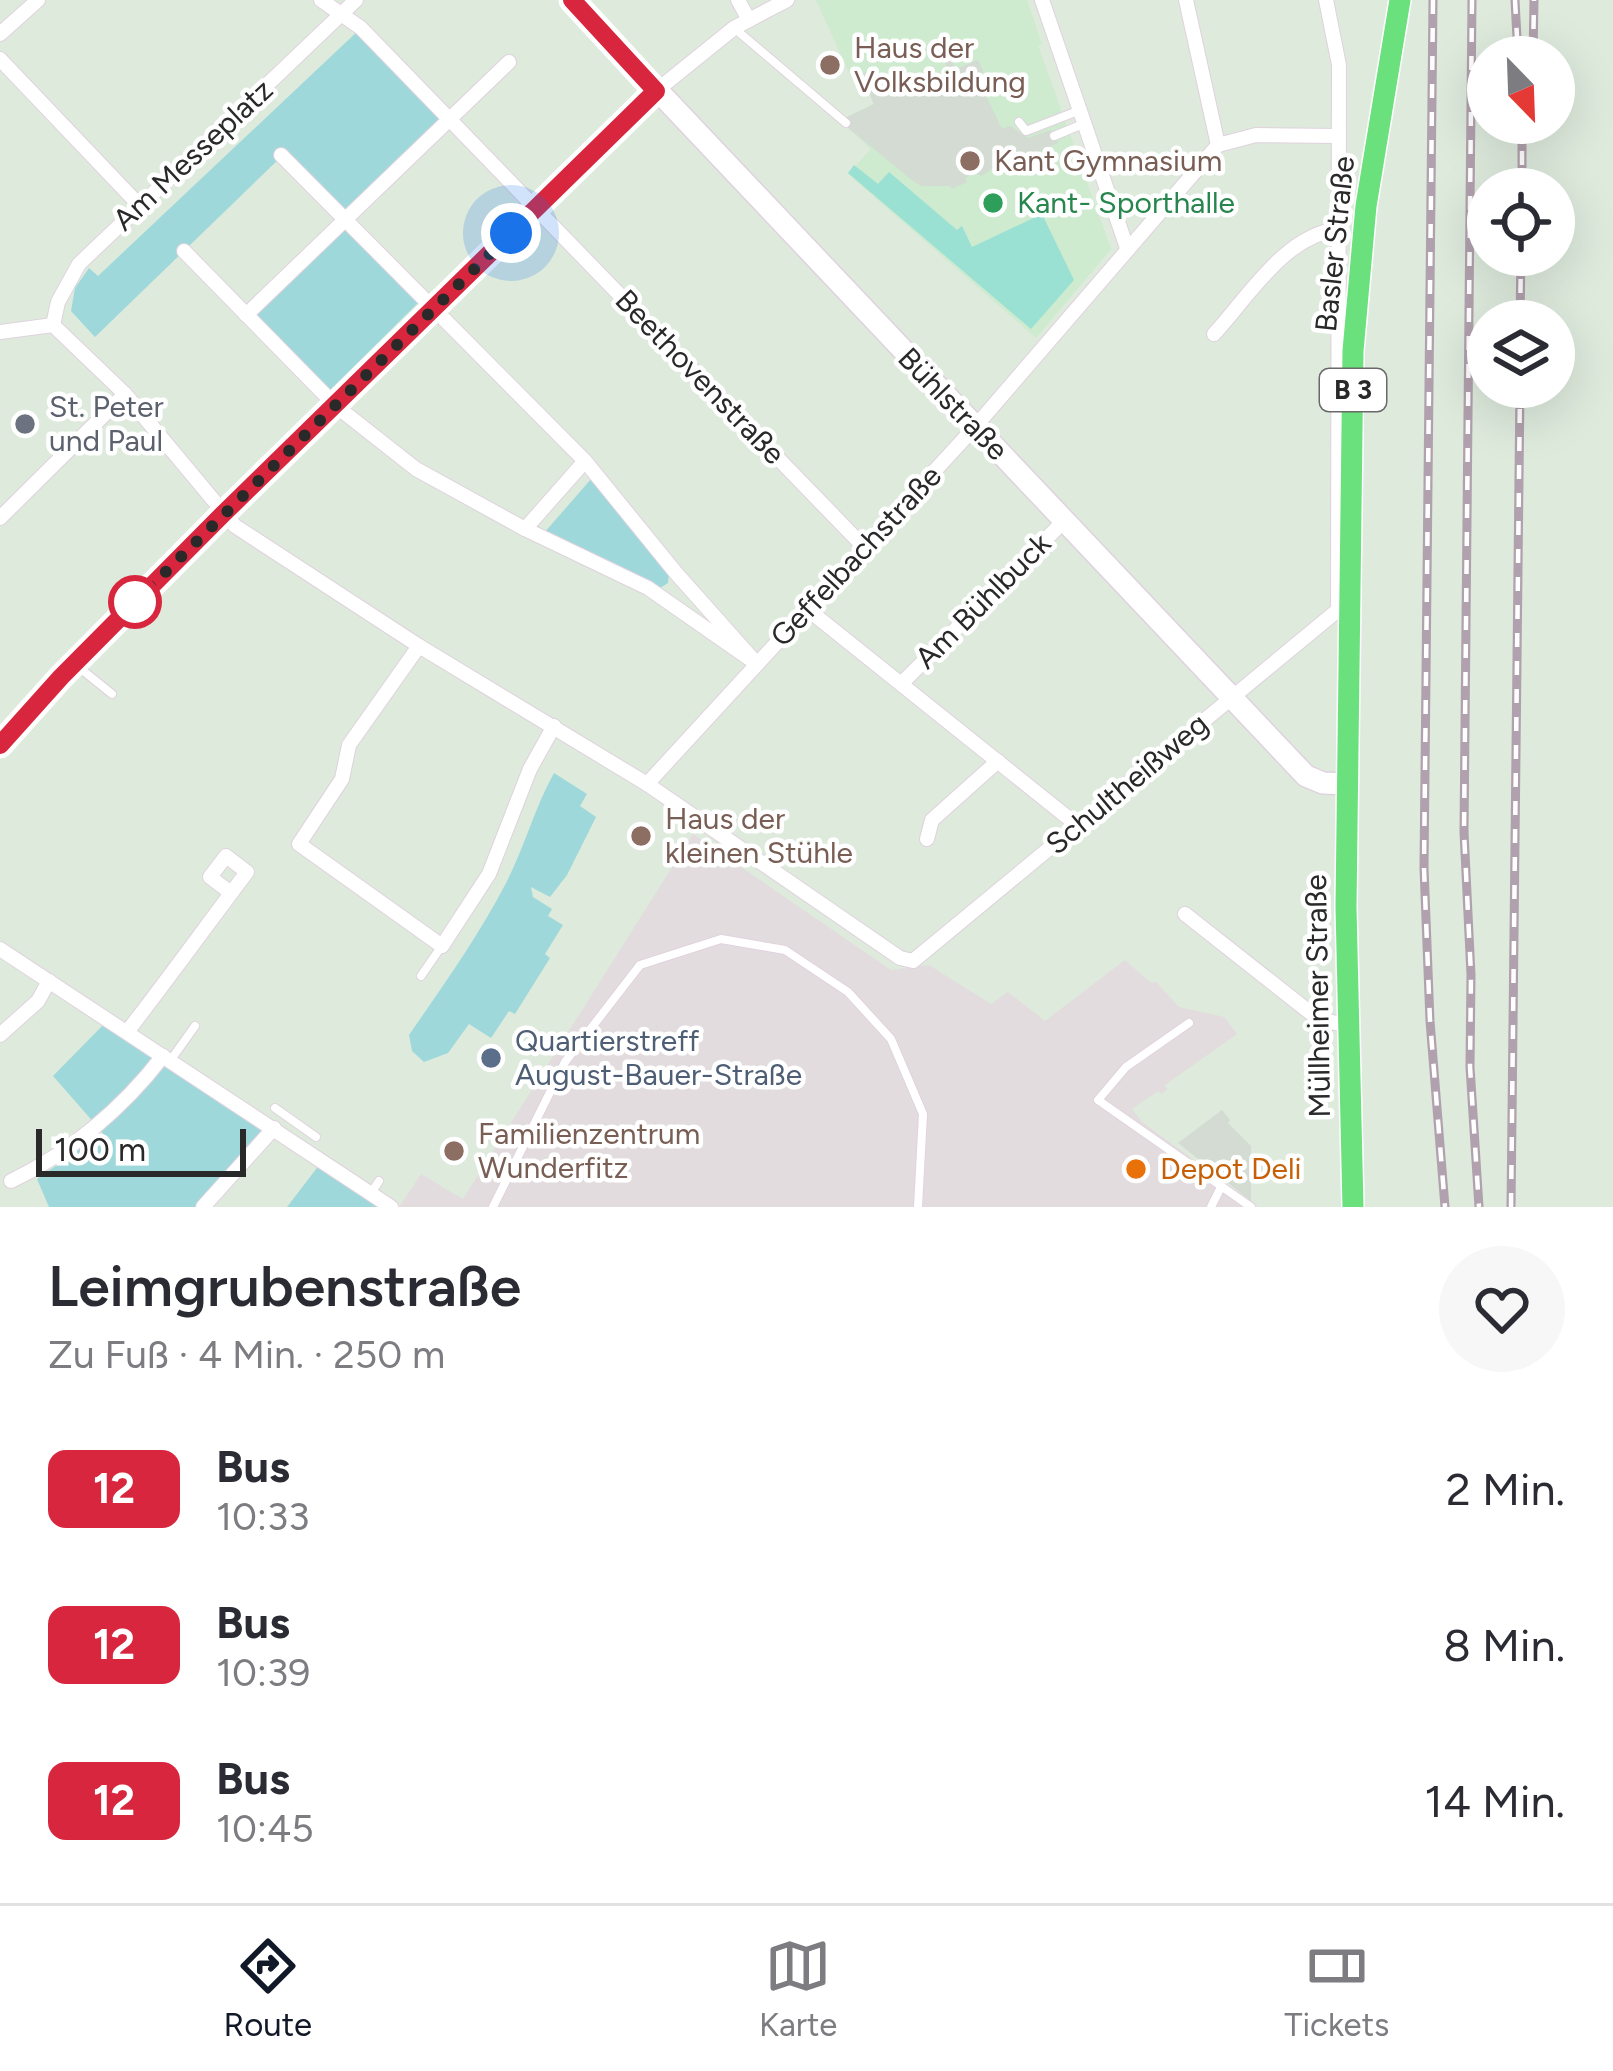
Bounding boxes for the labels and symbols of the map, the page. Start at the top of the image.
place label: Haus der Volksbildung [854,29,1026,100]
north arrow [1467,36,1575,144]
marker: Haus der Volksbildung [817,52,843,78]
street label: Am Messeplatz [105,71,280,238]
place label: Kant Gymnasium [994,142,1222,179]
marker: Kant Gymnasium [957,148,983,174]
street label: Basler Straße [1307,154,1362,334]
place label: Kant- Sporthalle [1017,184,1235,221]
marker: Kant- Sporthalle [980,190,1006,216]
your location [481,203,541,263]
street label: Beethovenstraße [608,282,793,472]
street label: Bühlstraße [891,340,1016,468]
road number: B 3 [1320,369,1386,411]
place label: St. Peter und Paul [49,388,164,459]
marker: St. Peter und Paul [12,411,38,437]
street label: Geffelbachstraße [762,457,949,654]
street label: Am Bühlbuck [907,525,1059,676]
unlabelled marker [110,577,160,627]
street label: Schultheißweg [1038,705,1215,862]
place label: Haus der kleinen Stühle [665,800,853,871]
marker: Haus der kleinen Stühle [628,823,654,849]
street label: Müllheimer Straße [1297,874,1338,1118]
place label: Quartierstreff August-Bauer-Straße [515,1022,802,1093]
marker: Quartierstreff August-Bauer-Straße [478,1045,504,1071]
place label: Familienzentrum Wunderfitz [478,1115,700,1186]
scale bar [36,1123,246,1176]
marker: Familienzentrum Wunderfitz [441,1138,467,1164]
place label: Depot Deli [1160,1150,1301,1187]
marker: Depot Deli [1123,1156,1149,1182]

